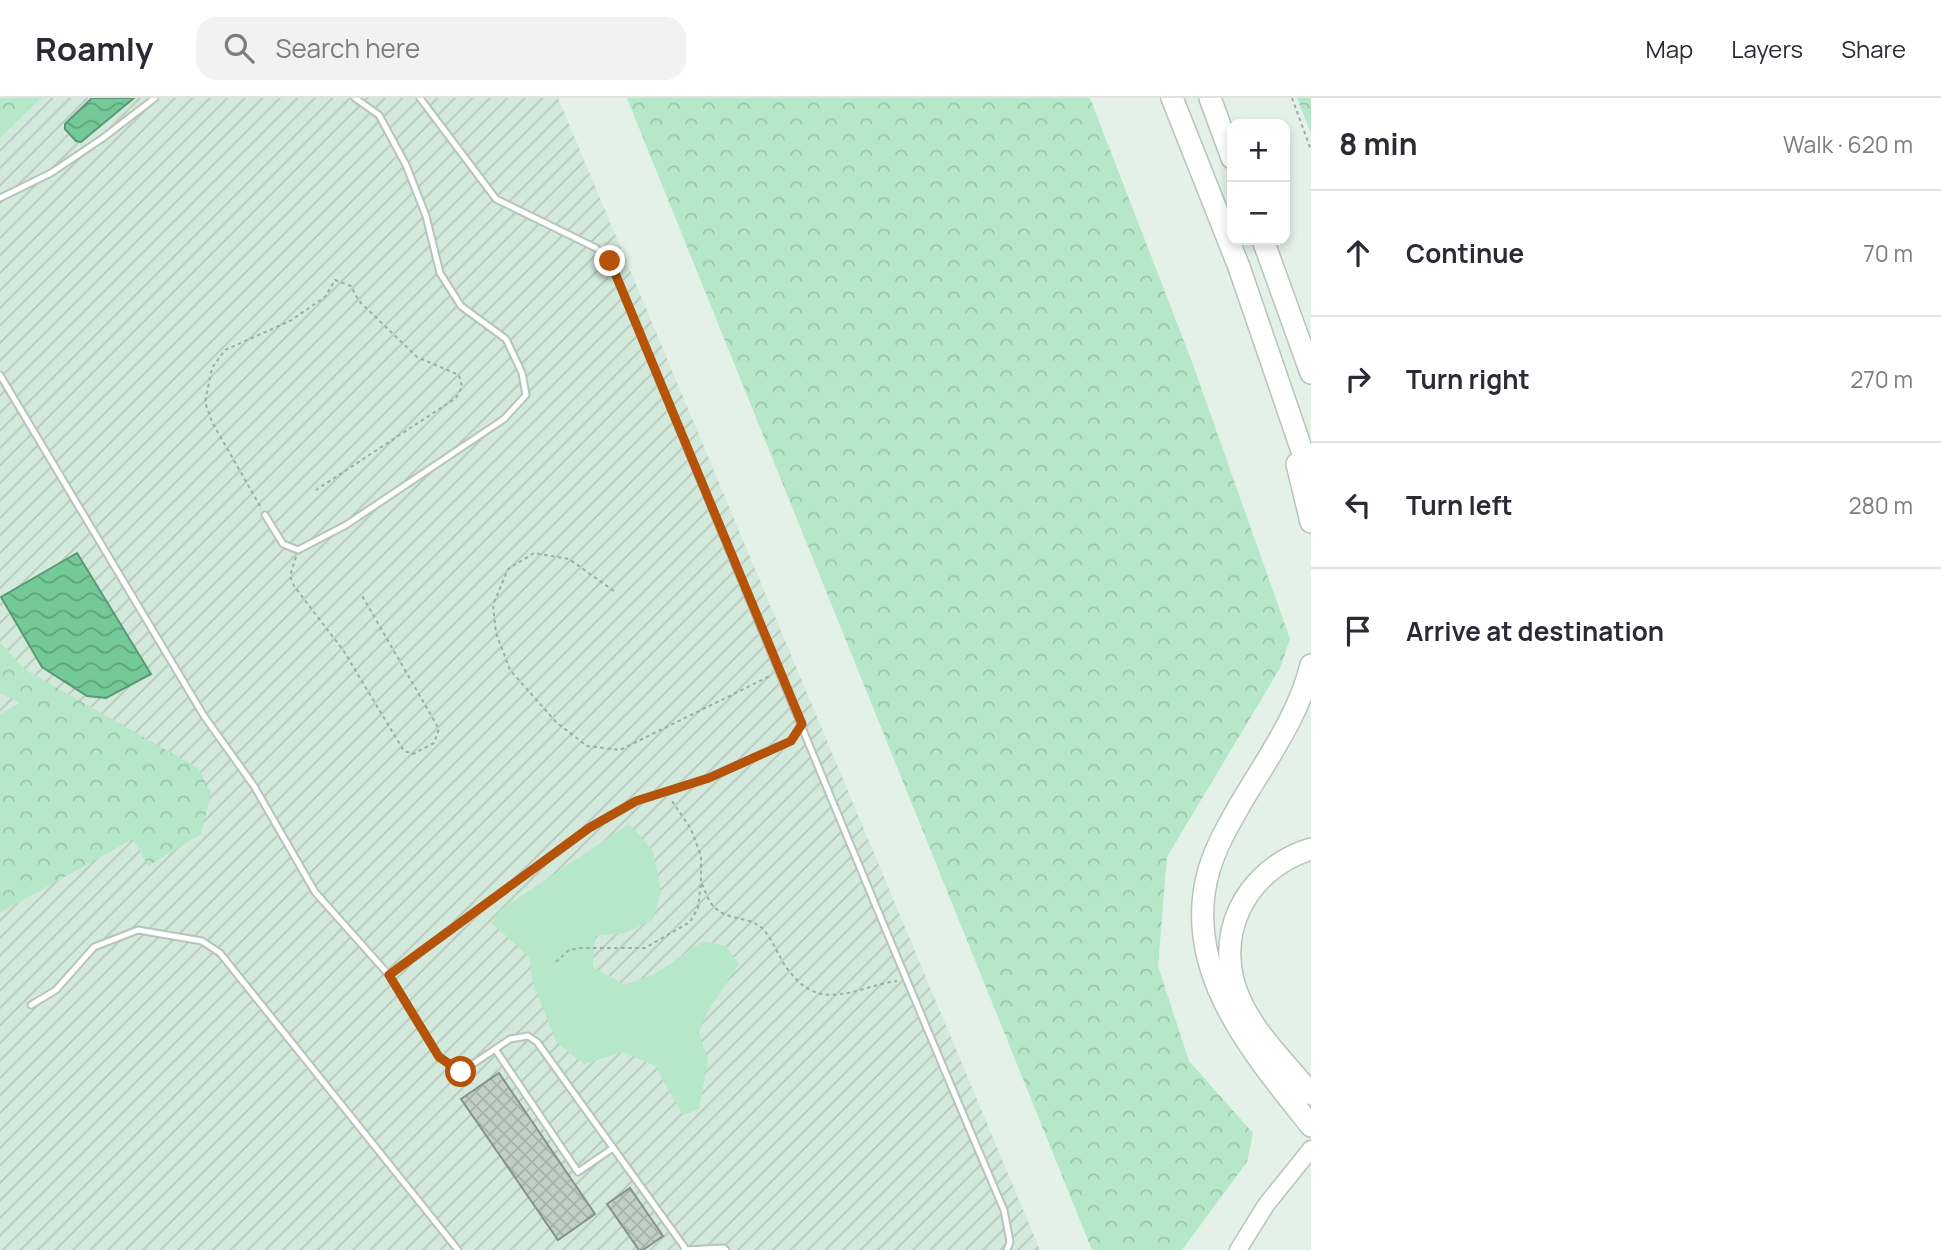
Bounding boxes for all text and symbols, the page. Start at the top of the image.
search box [196,17,686,80]
text: Roamly [35,26,154,71]
icon: search [220,29,258,67]
text: Search here [276,30,420,66]
text: Map [1646,32,1693,65]
text: Layers [1731,32,1803,65]
text: Share [1841,32,1906,65]
map controls [1227,119,1290,245]
button: + [1227,119,1290,182]
text: 8 min [1339,123,1418,164]
text: Walk · 620 m [1783,128,1913,160]
button: − [1227,182,1290,245]
icon: ahead [1339,234,1377,272]
text: Continue [1406,235,1524,271]
text: 70 m [1863,237,1913,269]
route end [594,245,625,276]
icon: right [1339,360,1377,398]
text: Turn right [1406,361,1530,397]
text: 270 m [1850,363,1913,395]
icon: left [1339,486,1377,524]
text: Turn left [1406,487,1513,523]
text: 280 m [1848,489,1913,521]
icon: arrive [1339,612,1377,650]
text: Arrive at destination [1406,613,1664,649]
route start [445,1056,476,1087]

